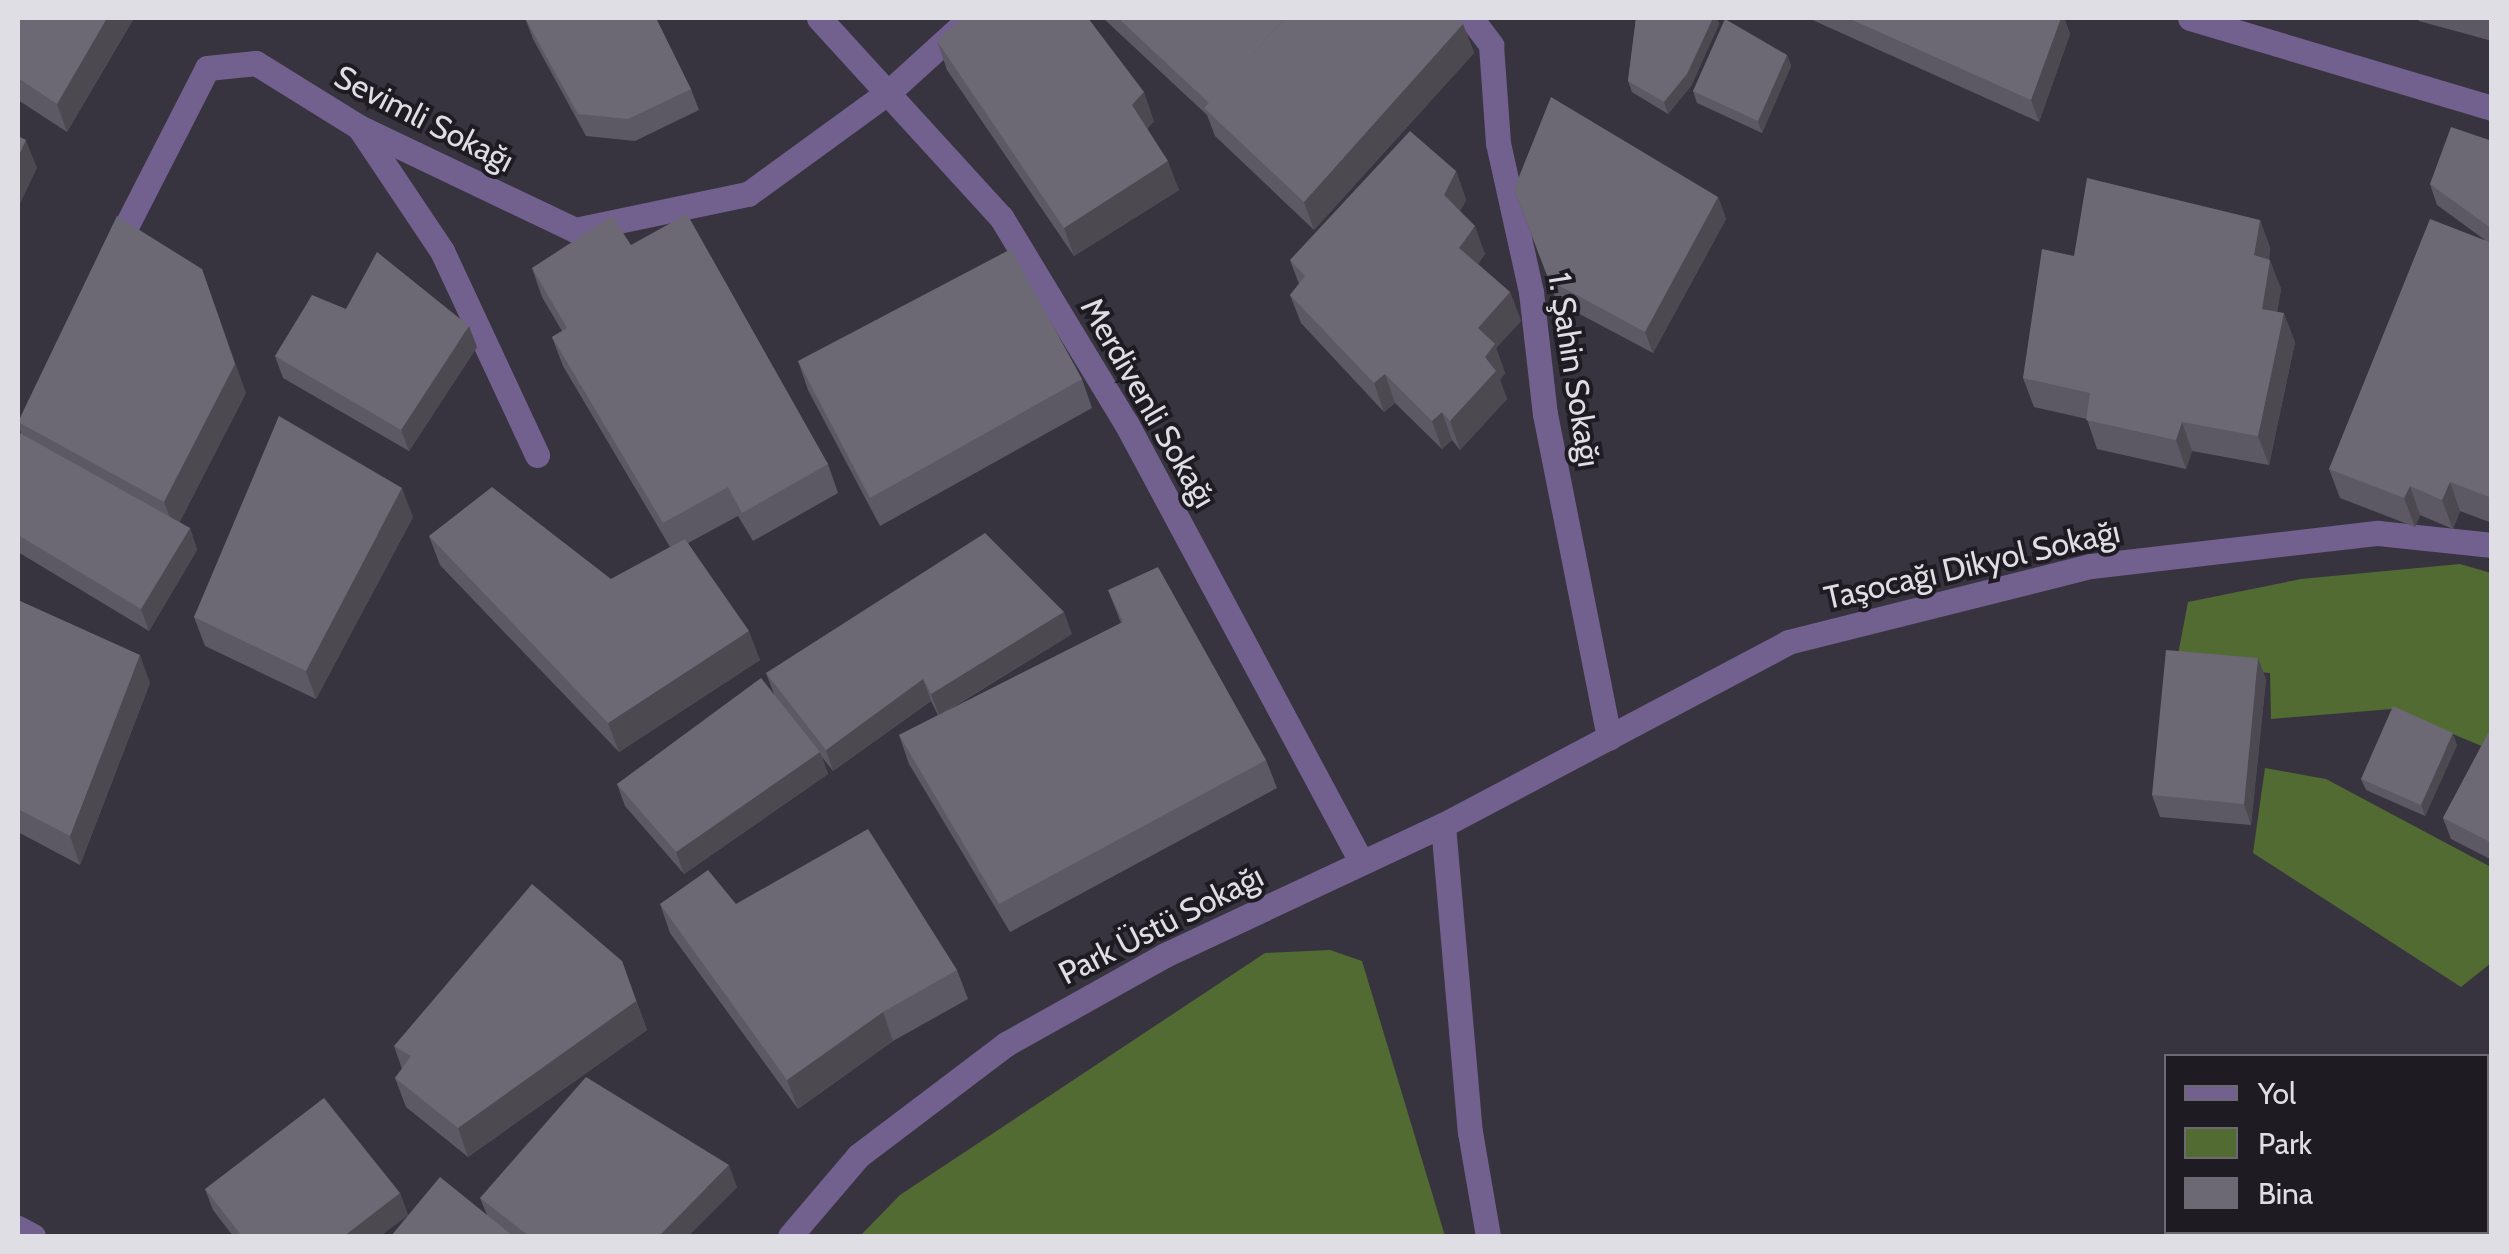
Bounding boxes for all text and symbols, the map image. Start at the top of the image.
street label: Sevimli Sokağı [328,57,520,181]
street label: 1. Şahin Sokağı [1540,270,1608,470]
street label: Merdivenli Sokağı [1072,291,1224,515]
street label: Taşocağı Dikyol Sokağı [1821,512,2123,618]
street label: Park Üstü Sokağı [1052,857,1270,993]
legend [2164,1054,2489,1234]
text: Yol [2258,1075,2296,1112]
text: Park [2258,1125,2312,1162]
text: Bina [2258,1175,2313,1212]

